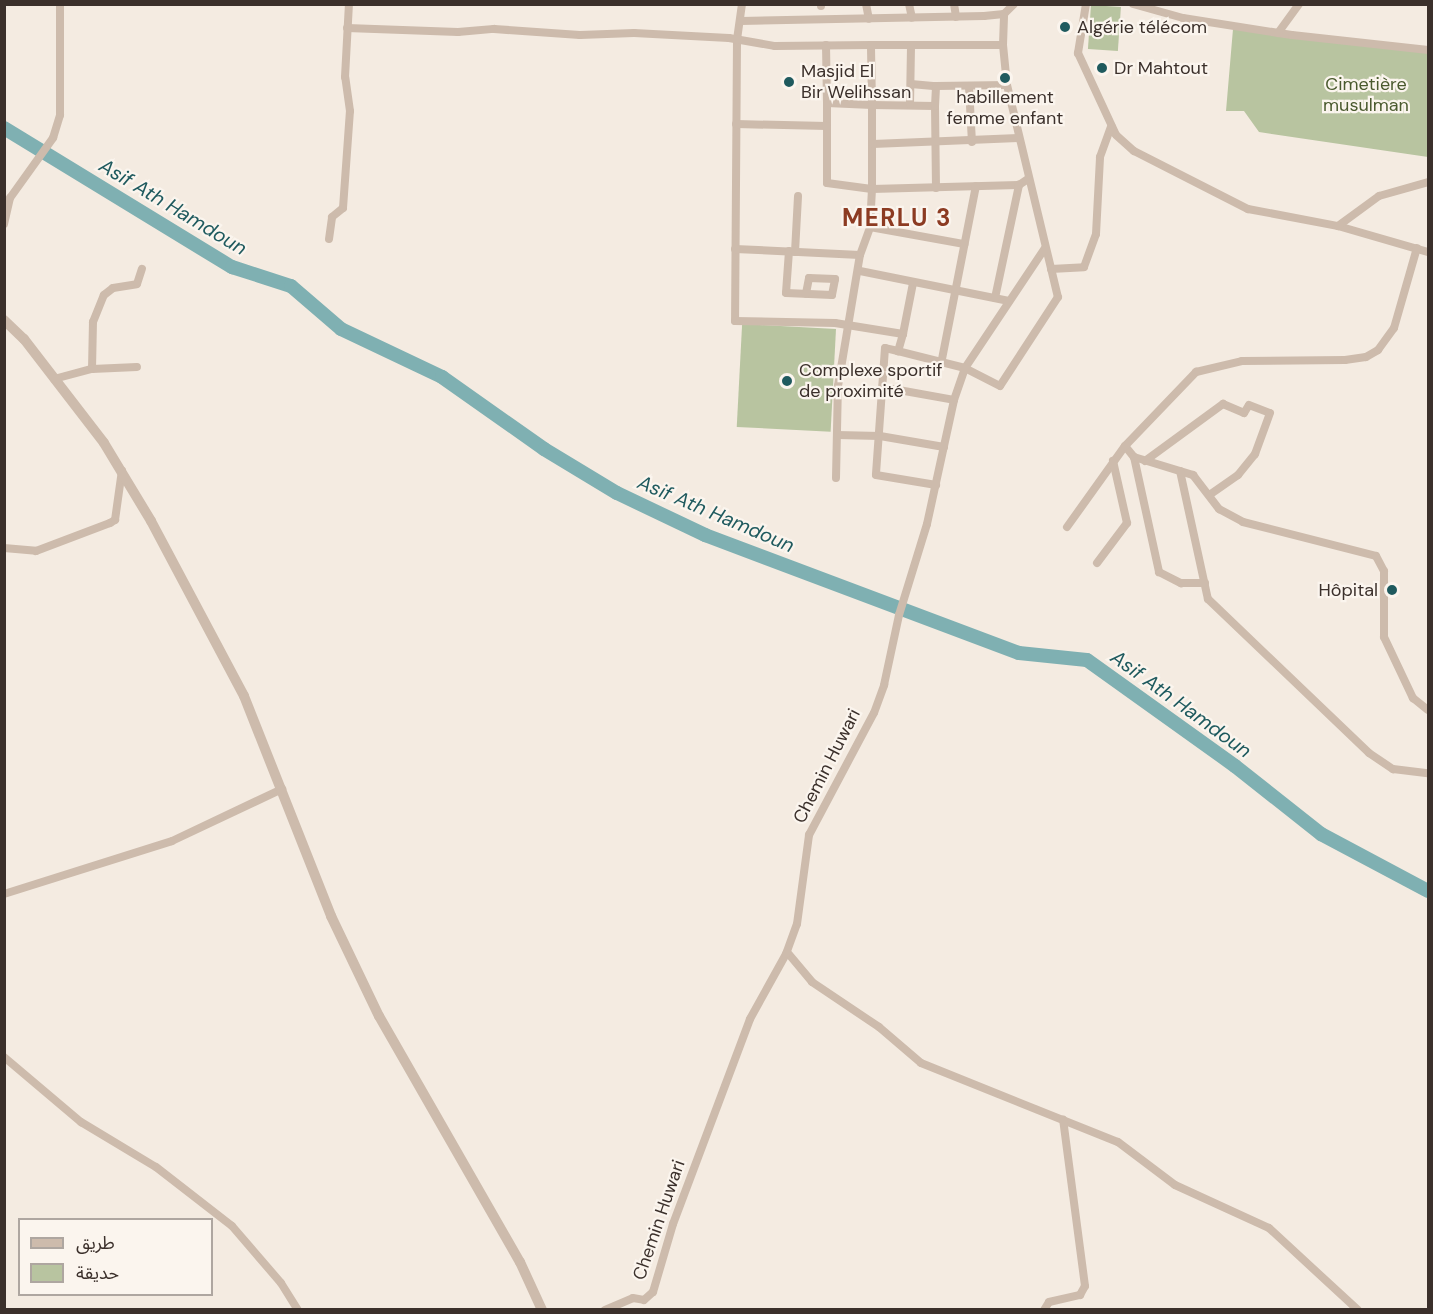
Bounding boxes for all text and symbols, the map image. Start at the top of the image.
place label: Algérie télécom [1077,16,1207,38]
marker: Algérie télécom [1058,20,1072,34]
place label: Dr Mahtout [1114,57,1208,79]
place label: Masjid El Bir Welihssan [801,61,911,104]
marker: Dr Mahtout [1095,61,1109,75]
marker: habillement femme enfant [998,71,1012,85]
park label: Cimetière musulman [1323,74,1409,116]
marker: Masjid El Bir Welihssan [782,75,796,89]
place label: habillement femme enfant [947,87,1063,130]
water label: Asif Ath Hamdoun [95,154,251,260]
district label: MERLU 3 [842,204,952,232]
place label: Complexe sportif de proximité [799,360,942,403]
marker: Complexe sportif de proximité [780,374,794,388]
water label: Asif Ath Hamdoun [634,470,798,558]
place label: Hôpital [1319,579,1378,601]
marker: Hôpital [1383,581,1401,599]
water label: Asif Ath Hamdoun [1106,645,1256,763]
street label: Chemin Huwari [789,705,865,827]
street label: Chemin Huwari [628,1157,690,1283]
legend [18,1218,213,1296]
text: طريق [76,1231,115,1255]
text: حديقة [76,1261,119,1285]

